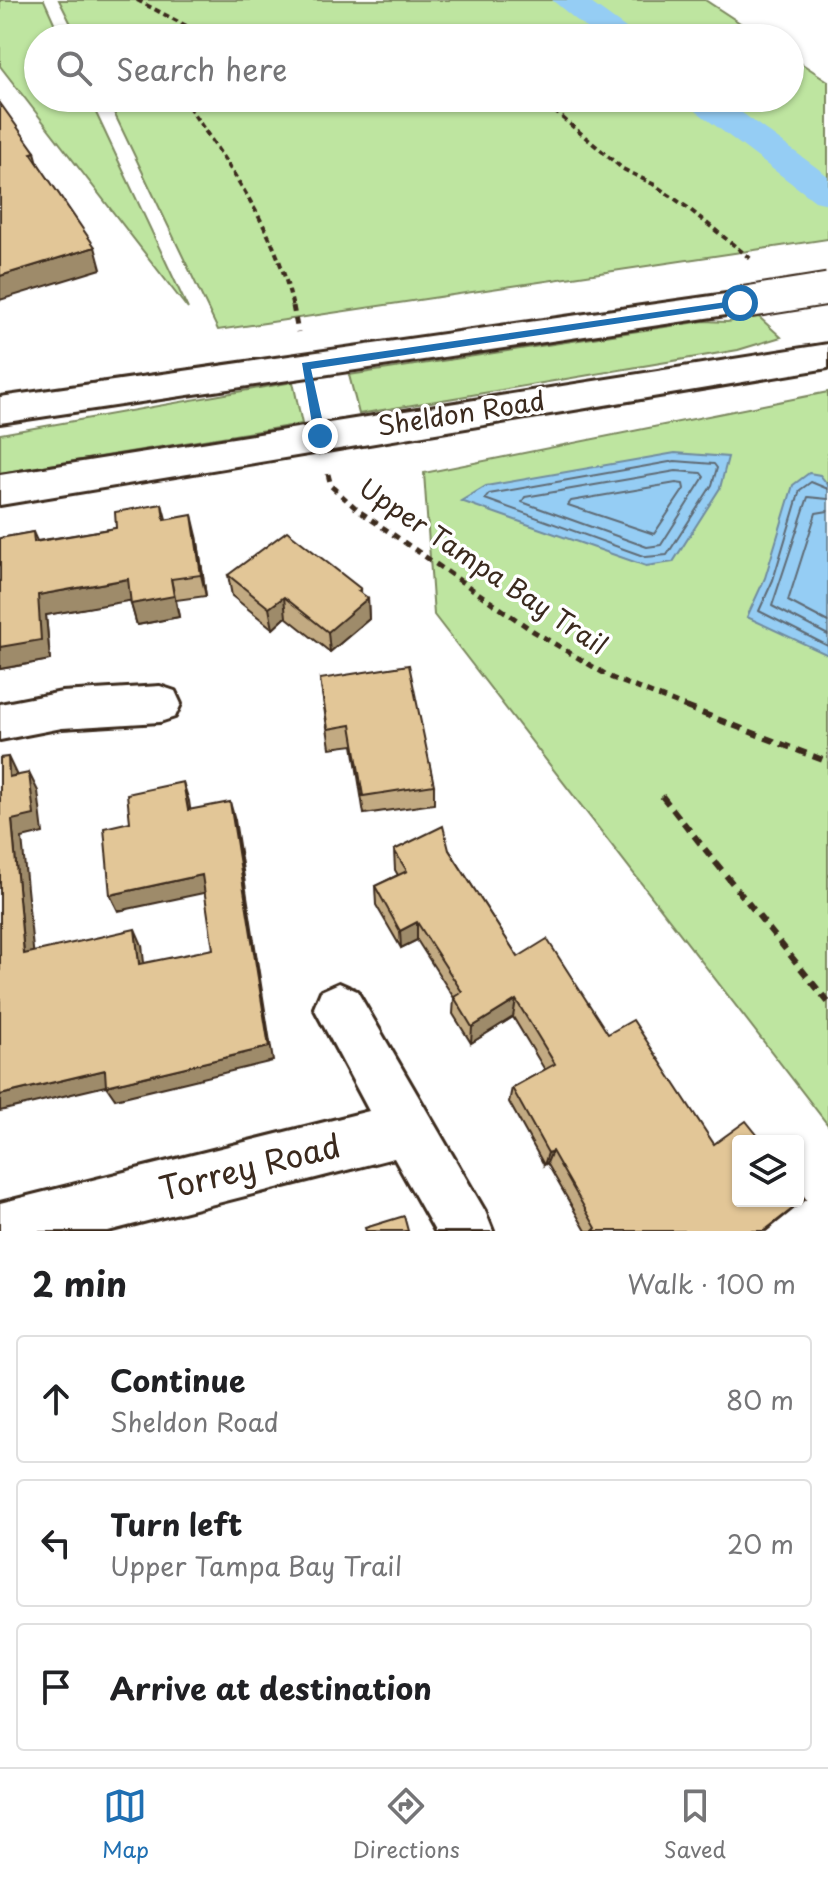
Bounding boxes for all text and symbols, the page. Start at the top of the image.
search box [24,24,804,112]
icon: search [52,46,96,90]
text: Search here [116,46,288,91]
route start [722,285,758,321]
street label: Sheldon Road [374,380,547,445]
route end [302,418,338,454]
street label: Upper Tampa Bay Trail [352,468,616,664]
street label: Torrey Road [154,1120,345,1212]
map controls [732,1135,804,1207]
button: layers [732,1135,804,1207]
text: 2 min [32,1257,127,1309]
text: Walk · 100 m [628,1264,796,1303]
text: Continue [110,1357,245,1402]
icon: ahead [34,1377,78,1421]
text: 80 m [726,1380,794,1419]
text: Sheldon Road [110,1402,279,1441]
text: Turn left [110,1501,242,1546]
icon: left [34,1521,78,1565]
text: 20 m [727,1524,794,1563]
text: Upper Tampa Bay Trail [110,1546,402,1585]
icon: arrive [34,1665,78,1709]
text: Arrive at destination [110,1665,432,1710]
tab: Map [102,1784,149,1865]
tab: Directions [353,1784,460,1865]
tab: Saved [664,1784,726,1865]

